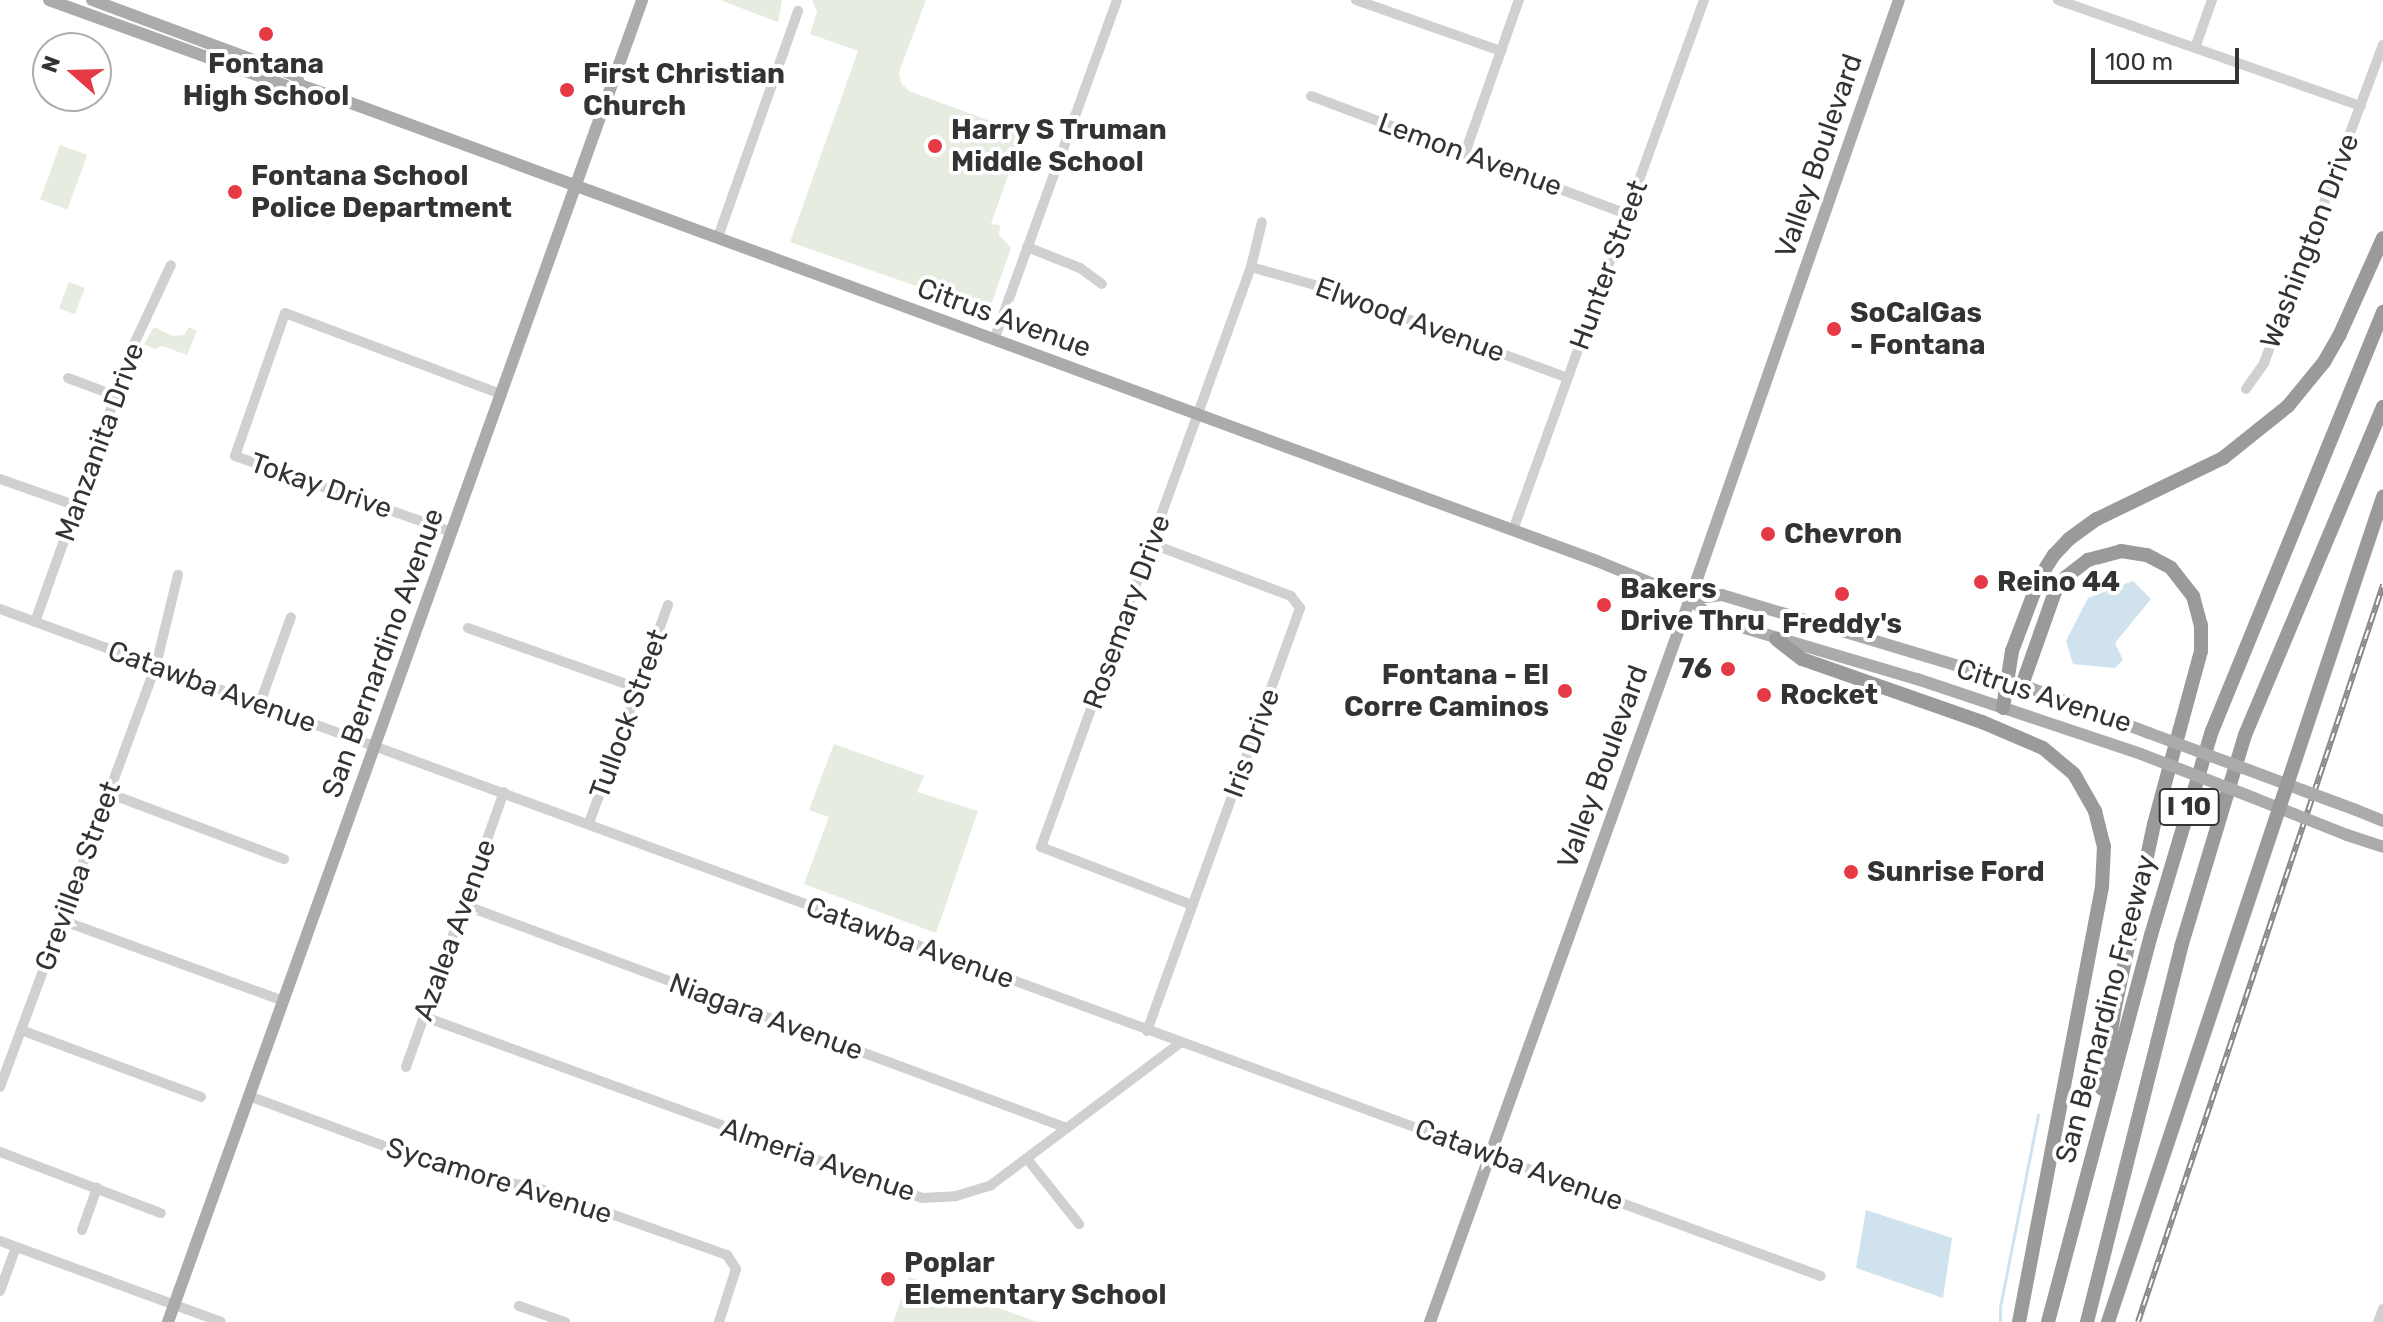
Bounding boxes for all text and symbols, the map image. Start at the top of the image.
marker: Fontana High School [257,25,275,43]
north arrow [32,32,112,112]
scale bar [2095,32,2243,82]
place label: Fontana High School [183,47,349,113]
text: 100 m [2105,48,2173,76]
street label: Valley Boulevard [1768,49,1870,263]
text: N [35,52,66,76]
place label: First Christian Church [583,57,785,123]
marker: First Christian Church [558,81,576,99]
street label: Lemon Avenue [1373,106,1567,204]
place label: Harry S Truman Middle School [951,113,1168,179]
street label: Washington Drive [2254,129,2366,353]
marker: Harry S Truman Middle School [926,137,944,155]
place label: Fontana School Police Department [251,159,512,225]
street label: Hunter Street [1563,175,1655,355]
marker: Fontana School Police Department [226,183,244,201]
street label: Elwood Avenue [1310,270,1510,370]
street label: Citrus Avenue [912,271,1096,365]
place label: SoCalGas - Fontana [1850,296,1985,362]
marker: SoCalGas - Fontana [1825,320,1843,338]
street label: Manzanita Drive [49,338,151,546]
street label: Tokay Drive [245,446,397,526]
street label: San Bernardino Avenue [315,504,451,802]
street label: Rosemary Drive [1076,510,1178,714]
place label: Chevron [1784,517,1902,551]
marker: Chevron [1759,525,1777,543]
place label: Reino 44 [1997,565,2120,599]
place label: Bakers Drive Thru [1620,572,1766,638]
marker: Reino 44 [1972,573,1990,591]
marker: Freddy's [1833,585,1851,603]
marker: Bakers Drive Thru [1595,596,1613,614]
place label: Freddy's [1782,607,1902,641]
street label: Tullock Street [583,625,675,803]
street label: Catawba Avenue [103,634,321,740]
place label: 76 [1678,652,1712,686]
street label: Citrus Avenue [1952,652,2136,740]
place label: Fontana - El Corre Caminos [1344,658,1549,724]
marker: 76 [1719,660,1737,678]
street label: Valley Boulevard [1551,661,1655,873]
place label: Rocket [1780,678,1878,712]
marker: Fontana - El Corre Caminos [1556,682,1574,700]
street label: Iris Drive [1217,684,1287,802]
marker: Rocket [1755,686,1773,704]
street label: Grevillea Street [28,777,128,975]
road number: I 10 [2157,785,2221,829]
street label: Azalea Avenue [406,834,504,1026]
street label: San Bernardino Freeway [2049,851,2163,1167]
place label: Sunrise Ford [1867,855,2045,889]
marker: Sunrise Ford [1842,863,1860,881]
street label: Catawba Avenue [801,890,1019,996]
street label: Niagara Avenue [664,966,868,1068]
street label: Almeria Avenue [716,1111,920,1209]
street label: Catawba Avenue [1410,1112,1628,1218]
street label: Sycamore Avenue [382,1131,616,1231]
place label: Poplar Elementary School [904,1246,1167,1312]
marker: Poplar Elementary School [879,1270,897,1288]

